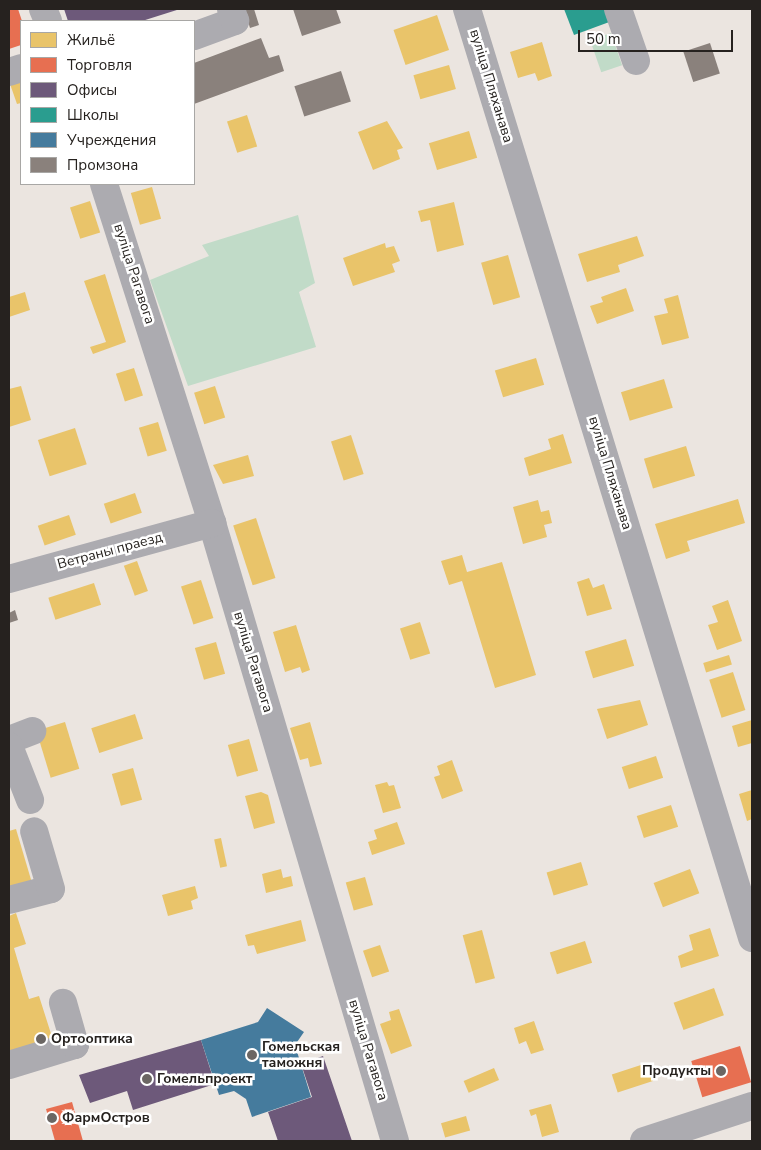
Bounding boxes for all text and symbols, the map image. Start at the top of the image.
legend [20,20,195,185]
scale bar [581,20,736,52]
street label: вуліца Пляханава [466,27,516,145]
text: 50 m [586,29,621,49]
text: Жильё [67,30,115,50]
text: Торговля [67,55,132,75]
text: Офисы [67,80,117,100]
text: Школы [67,105,119,125]
text: Учреждения [67,130,156,150]
text: Промзона [67,155,138,175]
street label: вуліца Рагавога [110,222,158,326]
street label: вуліца Пляханава [585,414,635,532]
street label: Ветраны праезд [56,529,164,573]
street label: вуліца Рагавога [230,610,276,714]
street label: вуліца Рагавога [345,998,391,1102]
place label: Ортооптика [51,1031,133,1047]
marker: Ортооптика [35,1033,47,1045]
place label: Гомельская таможня [262,1039,340,1072]
marker: Гомельская таможня [246,1049,258,1061]
place label: Продукты [642,1063,711,1079]
marker: Продукты [715,1065,727,1077]
place label: Гомельпроект [157,1071,252,1087]
marker: Гомельпроект [141,1073,153,1085]
place label: ФармОстров [62,1110,150,1126]
marker: ФармОстров [46,1112,58,1124]

